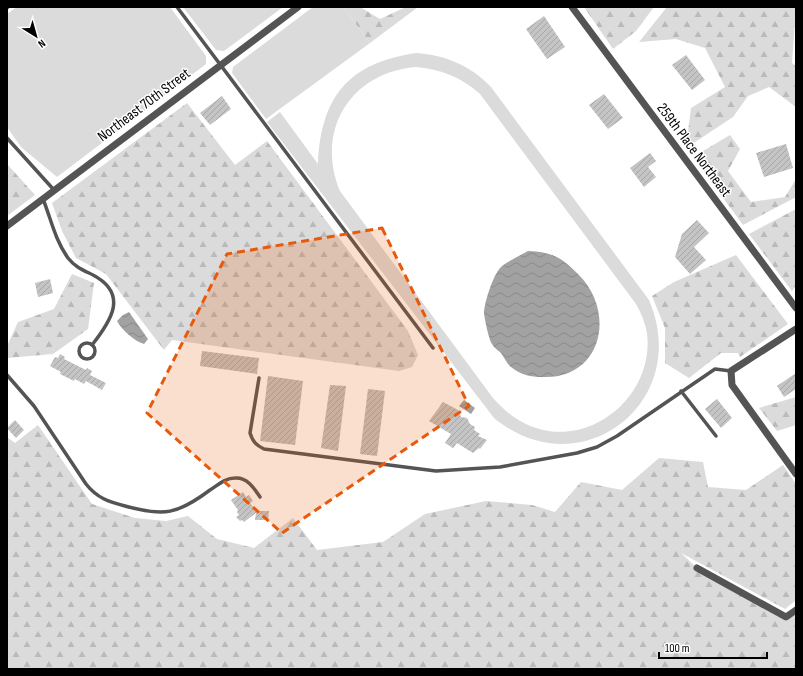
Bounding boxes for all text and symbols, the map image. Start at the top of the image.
north arrow [16,16,56,56]
text: N [35,37,48,51]
street label: Northeast 70th Street [94,64,194,146]
street label: 259th Place Northeast [652,99,736,201]
scale bar [659,634,767,660]
text: 100 m [665,641,690,656]

